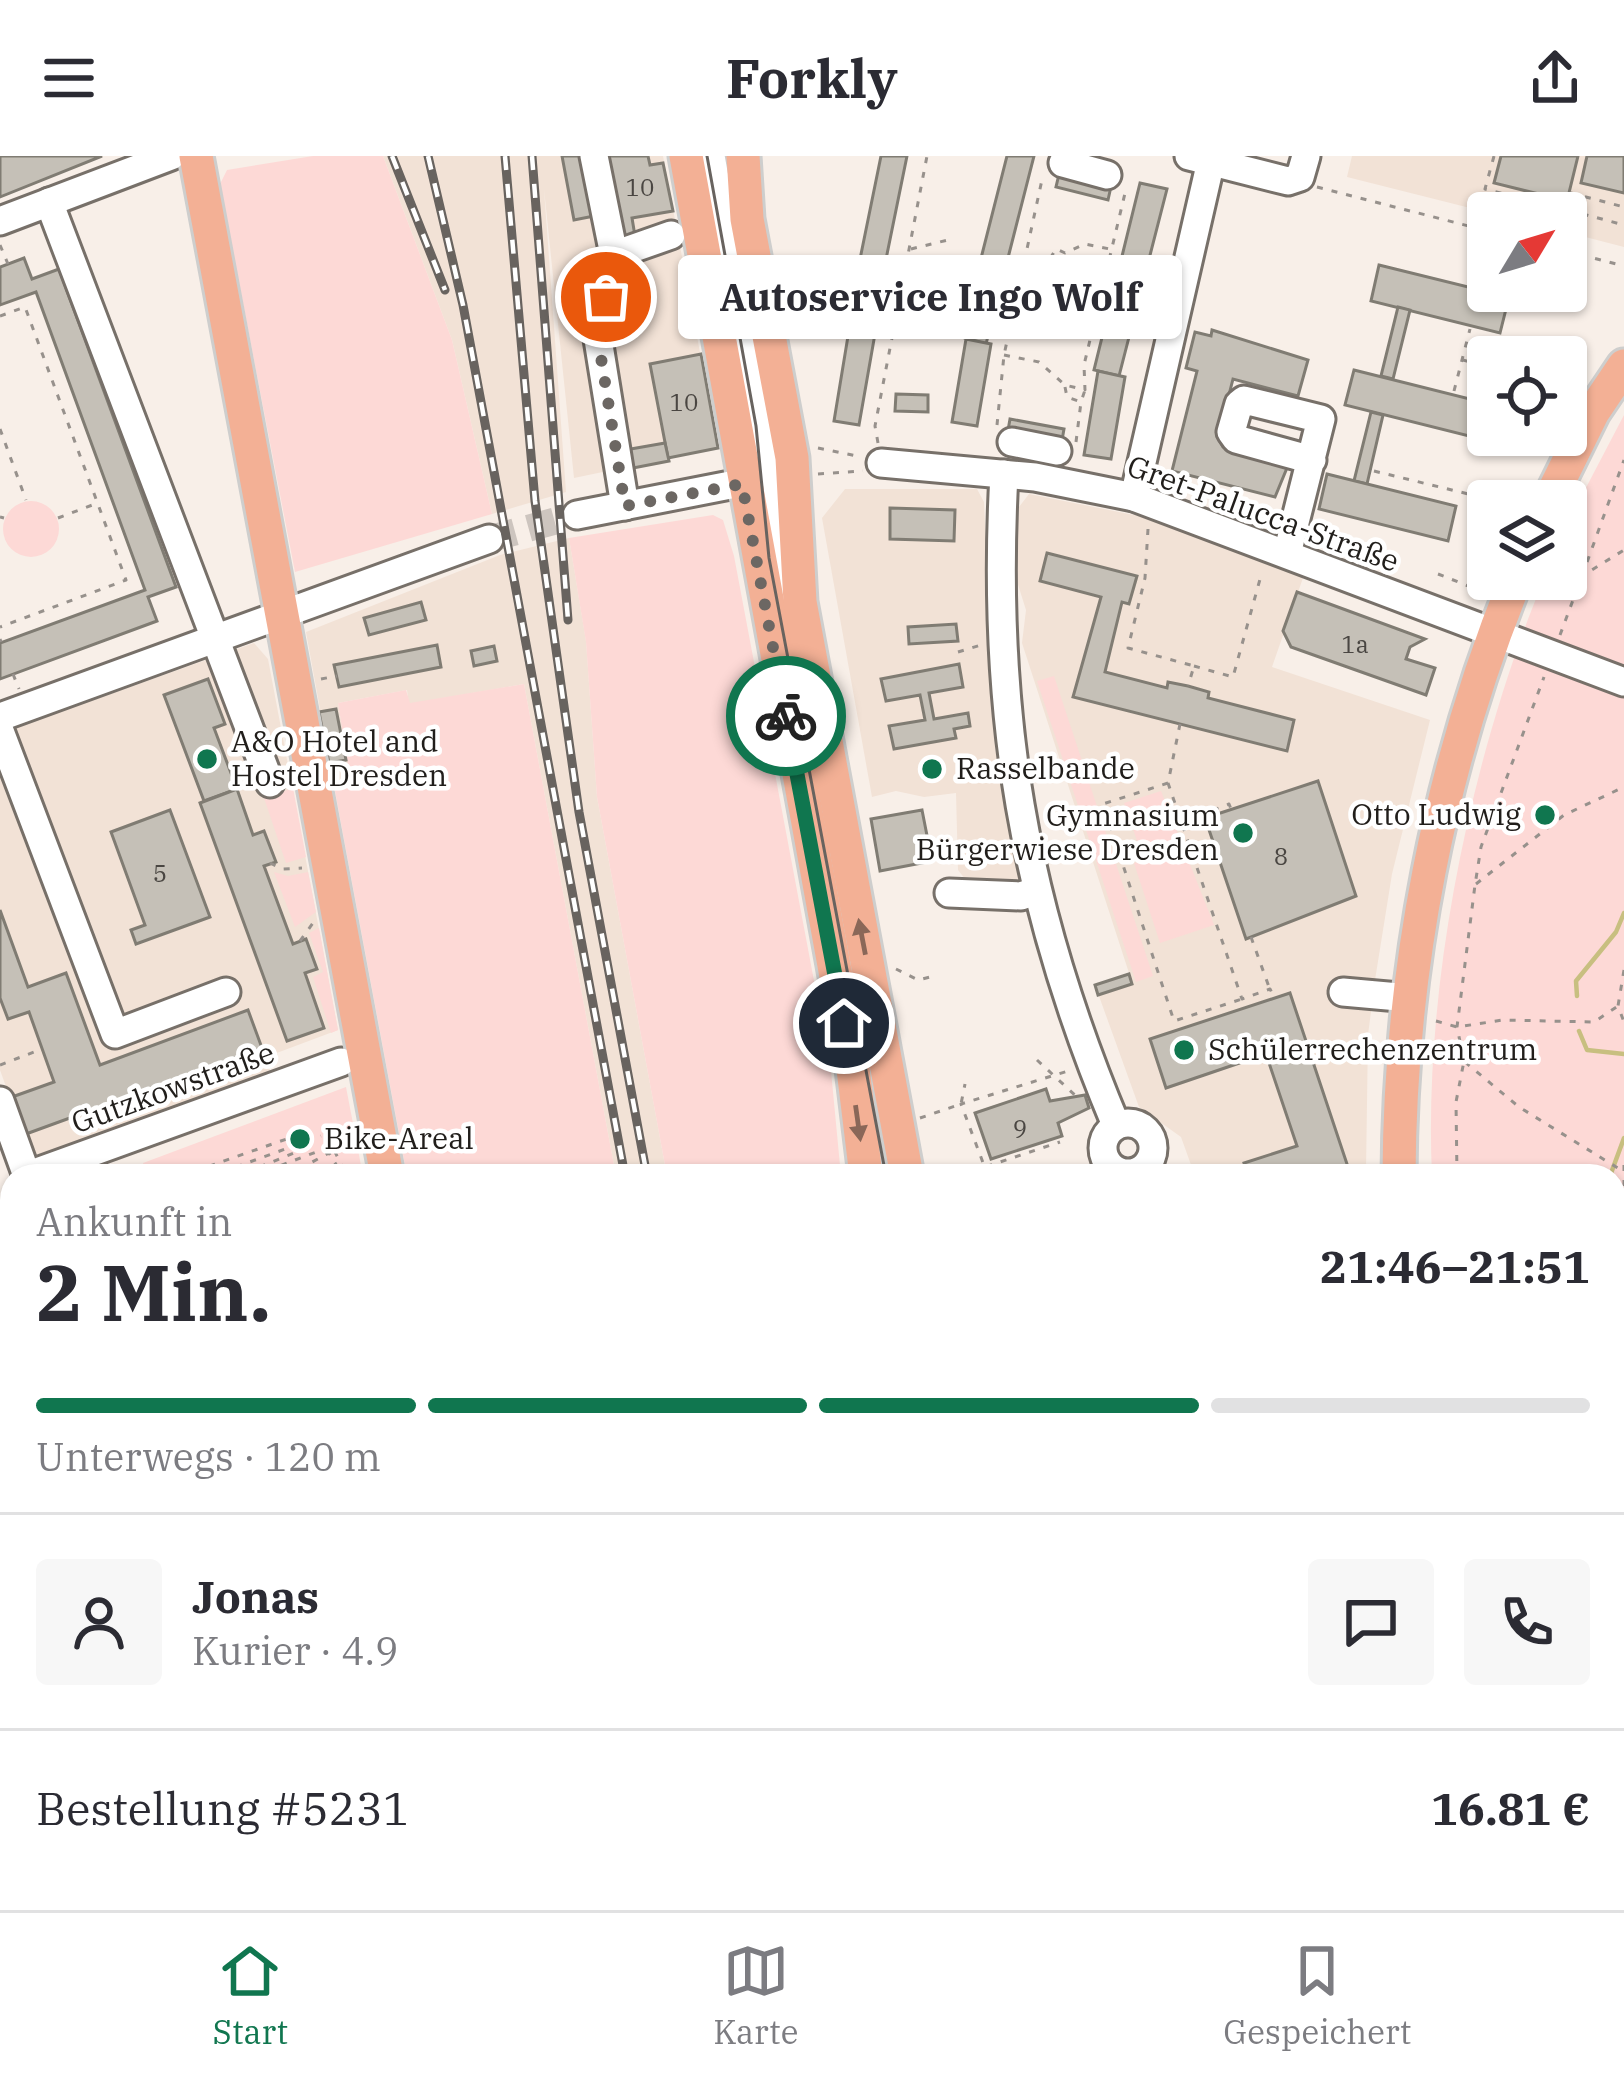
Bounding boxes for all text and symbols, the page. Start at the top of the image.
text: Forkly [726,43,898,113]
icon: menu [36,45,102,111]
icon: share [1522,45,1588,111]
house number: 10 [626,171,654,203]
north arrow [1467,192,1587,312]
map controls [1467,192,1587,600]
pin [555,246,657,348]
callout: Autoservice Ingo Wolf [678,255,1182,339]
icon: bag [573,264,639,330]
text: Autoservice Ingo Wolf [719,271,1141,322]
button: locate [1467,336,1587,456]
house number: 10 [670,386,698,418]
street label: Gret-Palucca-Straße [1122,445,1405,580]
button: layers [1467,480,1587,600]
house number: 1a [1341,628,1369,660]
courier [726,656,846,776]
icon: bike [753,683,819,749]
place label: A&O Hotel and Hostel Dresden [231,721,447,794]
marker: A&O Hotel and Hostel Dresden [194,746,220,772]
place label: Rasselbande [956,748,1135,787]
marker: Rasselbande [919,756,945,782]
place label: Otto Ludwig [1351,794,1521,833]
place label: Gymnasium Bürgerwiese Dresden [916,795,1219,868]
marker: Otto Ludwig [1532,802,1558,828]
marker: Gymnasium Bürgerwiese Dresden [1230,820,1256,846]
house number: 8 [1274,840,1288,872]
house number: 5 [153,857,167,889]
one-way arrow [853,918,872,955]
pin [793,972,895,1074]
icon: home [811,990,877,1056]
place label: Schülerrechenzentrum [1208,1029,1537,1068]
street label: Gutzkowstraße [66,1032,279,1141]
marker: Schülerrechenzentrum [1171,1037,1197,1063]
one-way arrow [849,1104,868,1142]
house number: 9 [1013,1112,1027,1144]
place label: Bike-Areal [324,1118,474,1157]
marker: Bike-Areal [287,1126,313,1152]
text: Ankunft in [36,1196,232,1247]
text: 21:46–21:51 [1320,1237,1590,1295]
text: 2 Min. [36,1241,271,1342]
text: Unterwegs · 120 m [36,1431,381,1482]
button: person [36,1559,162,1685]
button: chat [1308,1559,1434,1685]
button: phone [1464,1559,1590,1685]
text: Jonas [192,1567,319,1625]
text: Kurier · 4.9 [192,1625,398,1676]
text: Bestellung #5231 [36,1779,410,1837]
text: 16.81 € [1431,1779,1590,1837]
tab: Start [213,1938,288,2053]
tab: Karte [713,1938,798,2053]
tab: Gespeichert [1223,1938,1411,2053]

